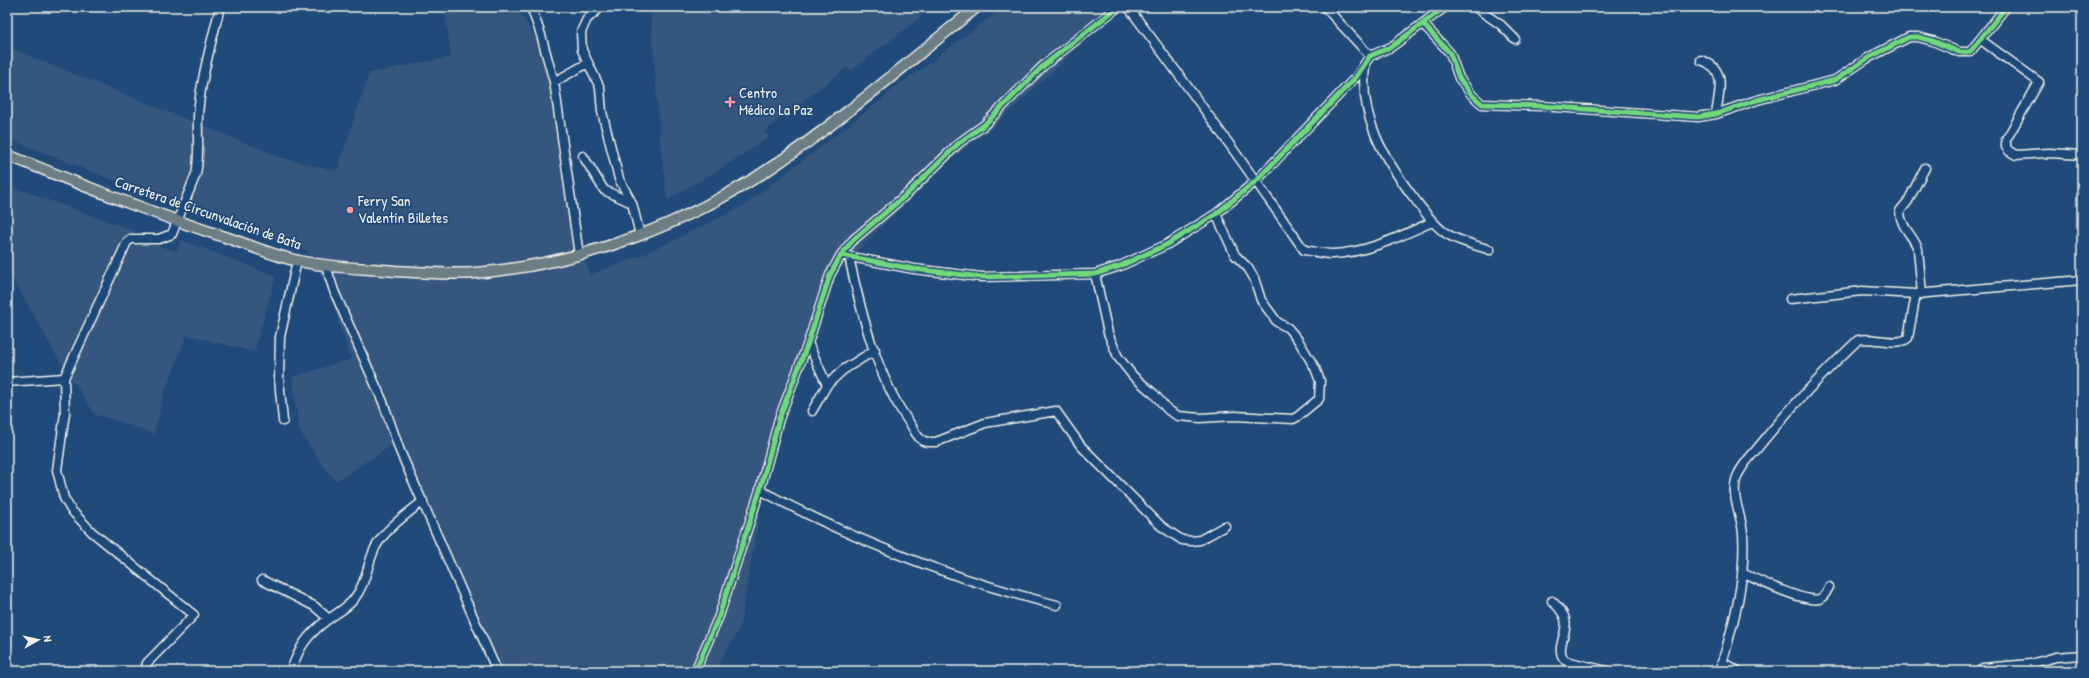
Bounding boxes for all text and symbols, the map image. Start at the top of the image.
place label: Centro Médico La Paz [739,82,813,120]
marker: Centro Médico La Paz [724,96,736,108]
street label: Carretera de Circunvalación de Bata [112,171,304,254]
place label: Ferry San Valentín Billetes [357,190,448,228]
marker: Ferry San Valentín Billetes [345,205,355,215]
north arrow [18,620,58,660]
text: N [41,635,55,643]

